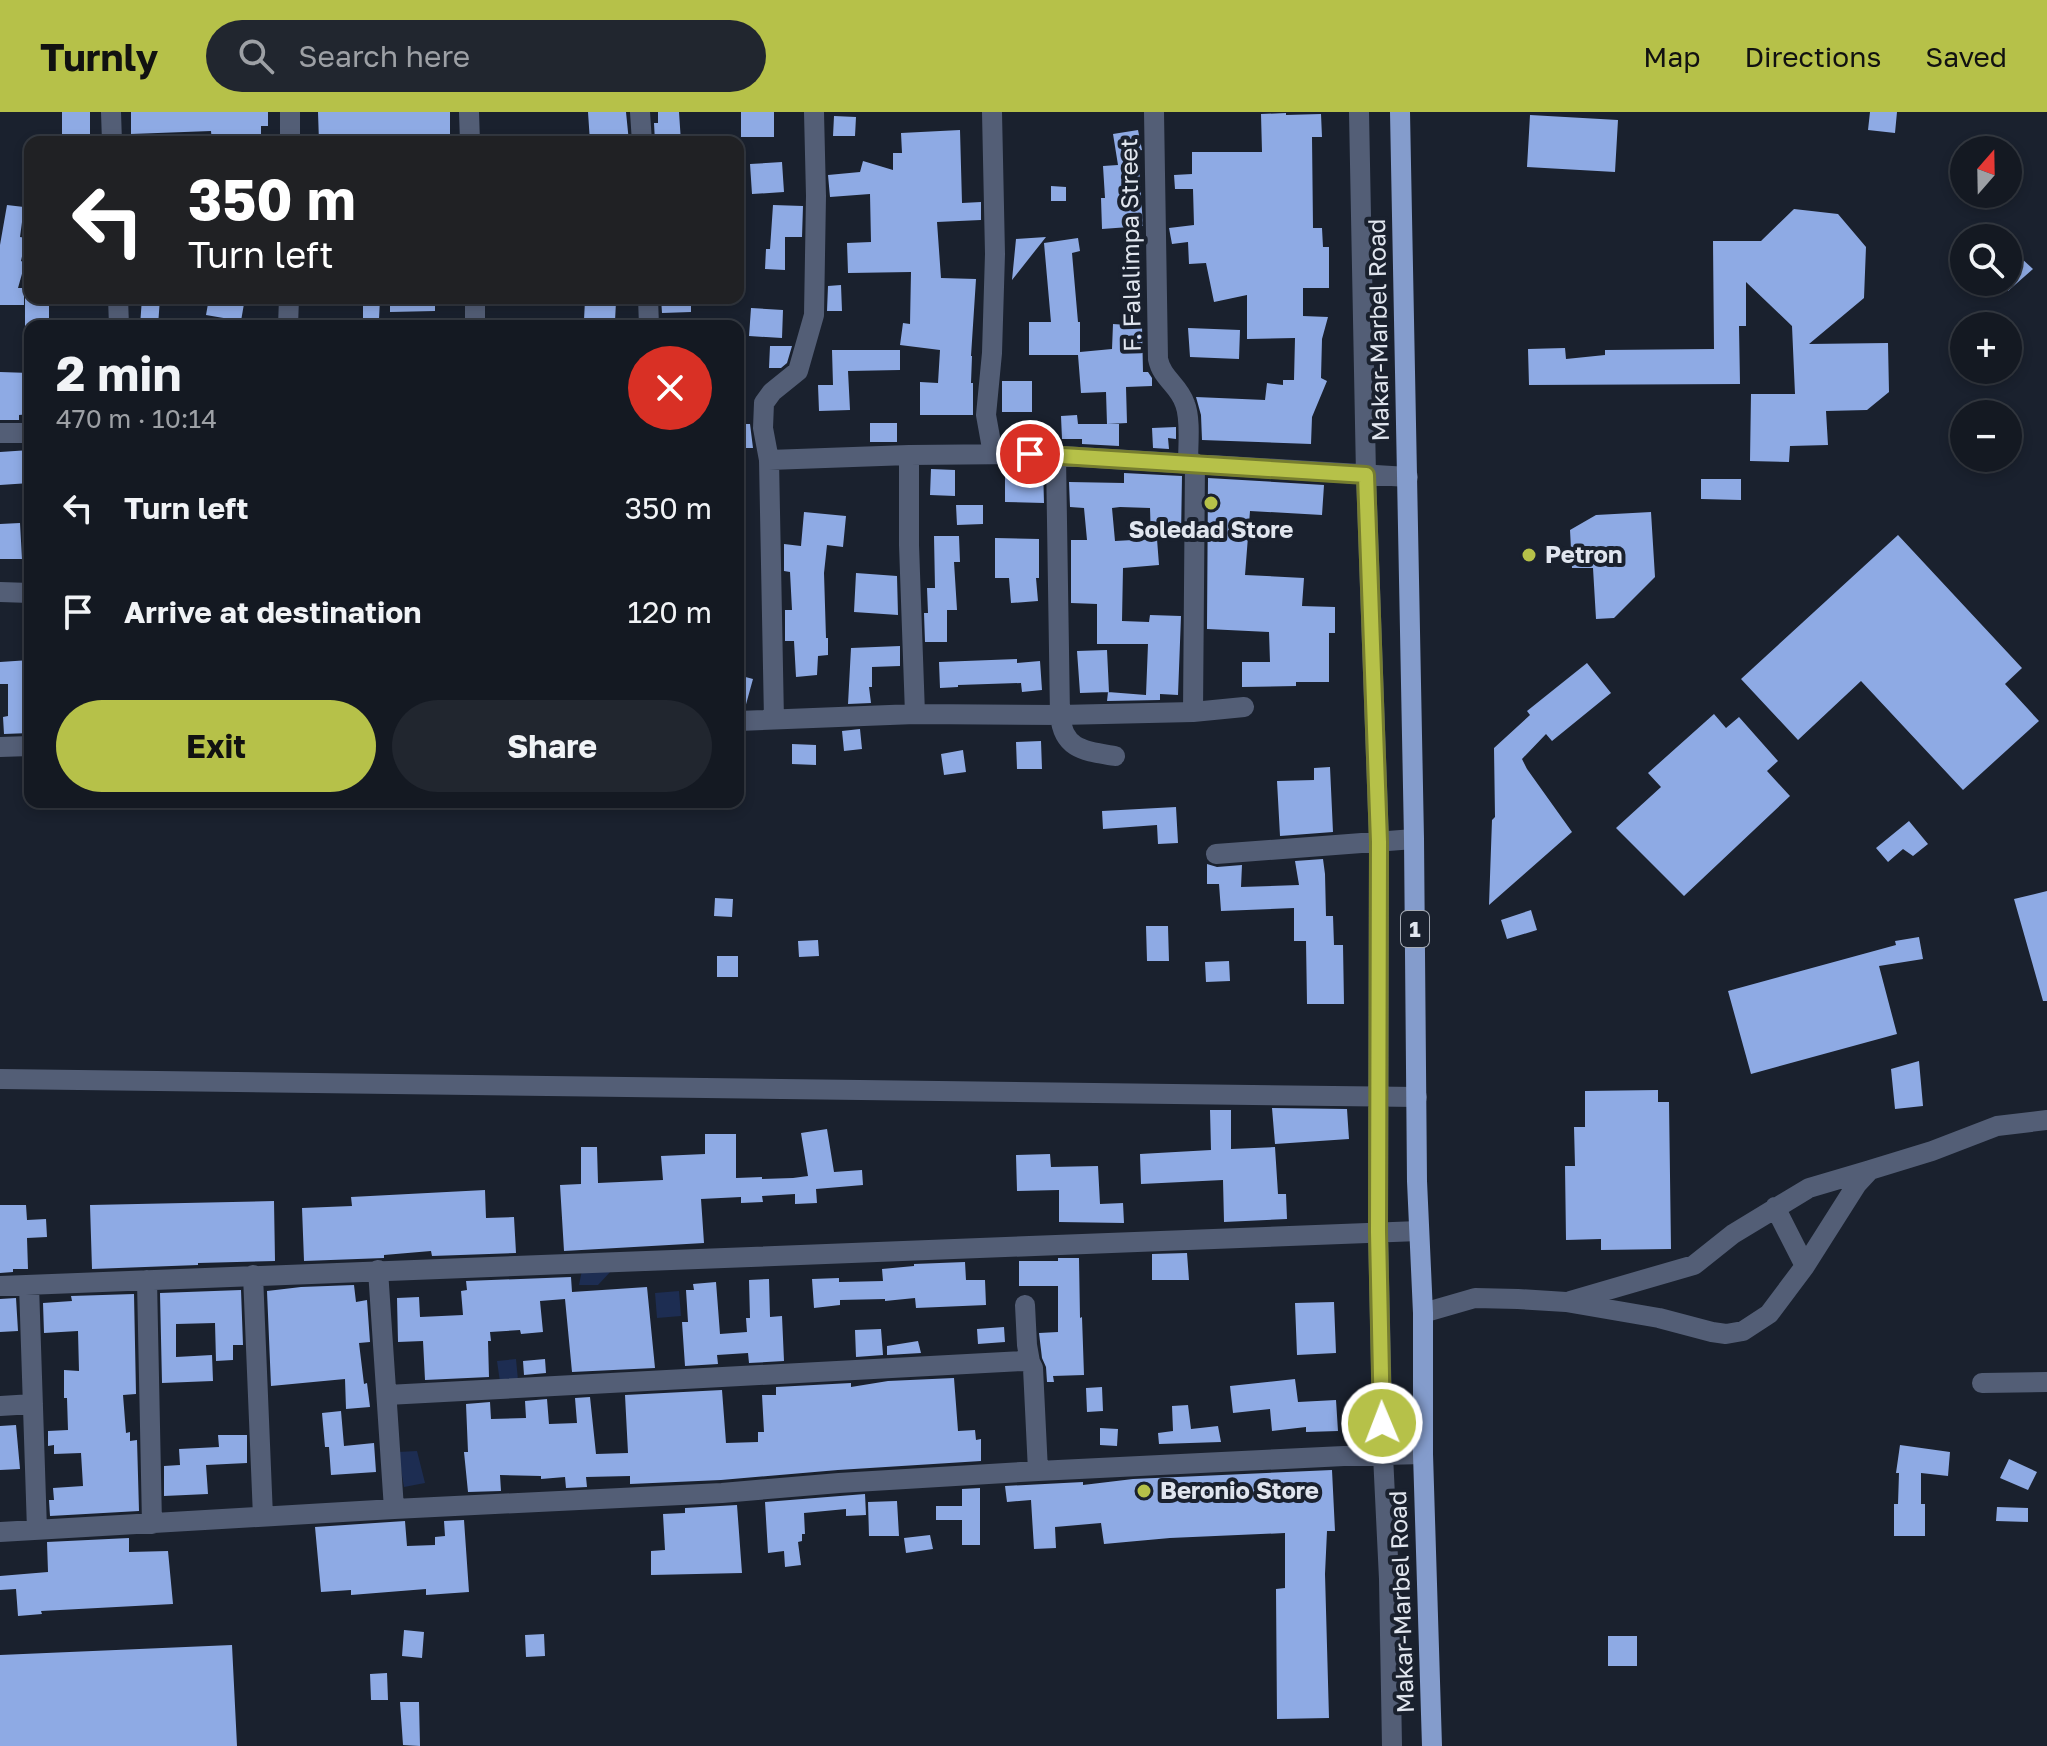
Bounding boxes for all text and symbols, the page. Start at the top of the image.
search box [206,20,766,92]
text: Turnly [40,34,158,79]
icon: search [234,34,278,78]
text: Search here [298,38,470,74]
text: Map [1643,40,1700,73]
text: Directions [1744,40,1881,73]
text: Saved [1925,40,2007,73]
north arrow [1950,136,2022,208]
map controls [1950,136,2022,472]
street label: F. Falalimpa Street [1113,138,1146,352]
text: 350 m [188,165,356,232]
icon: left [56,168,160,272]
street label: Makar-Marbel Road [1361,218,1394,442]
button: search [1950,224,2022,296]
text: Turn left [188,233,334,276]
button: + [1950,312,2022,384]
text: 2 min [56,344,181,402]
button: close [628,346,712,430]
button: − [1950,400,2022,472]
text: 470 m · 10:14 [56,403,217,434]
pin [996,420,1064,488]
icon: arrive [1008,432,1052,476]
icon: left [56,486,100,530]
text: Turn left [124,490,249,526]
text: 350 m [624,490,712,526]
marker: Soledad Store [1202,494,1220,512]
place label: Soledad Store [1129,514,1294,543]
place label: Petron [1545,539,1622,568]
marker: Petron [1520,546,1538,564]
icon: arrive [56,590,100,634]
text: Arrive at destination [124,594,421,630]
text: 120 m [627,594,712,630]
button: Exit [56,700,376,792]
button: Share [392,700,712,792]
road number: 1 [1401,911,1429,947]
position arrow [1340,1381,1424,1465]
place label: Beronio Store [1160,1475,1319,1504]
marker: Beronio Store [1135,1482,1153,1500]
street label: Makar-Marbel Road [1382,1490,1419,1714]

